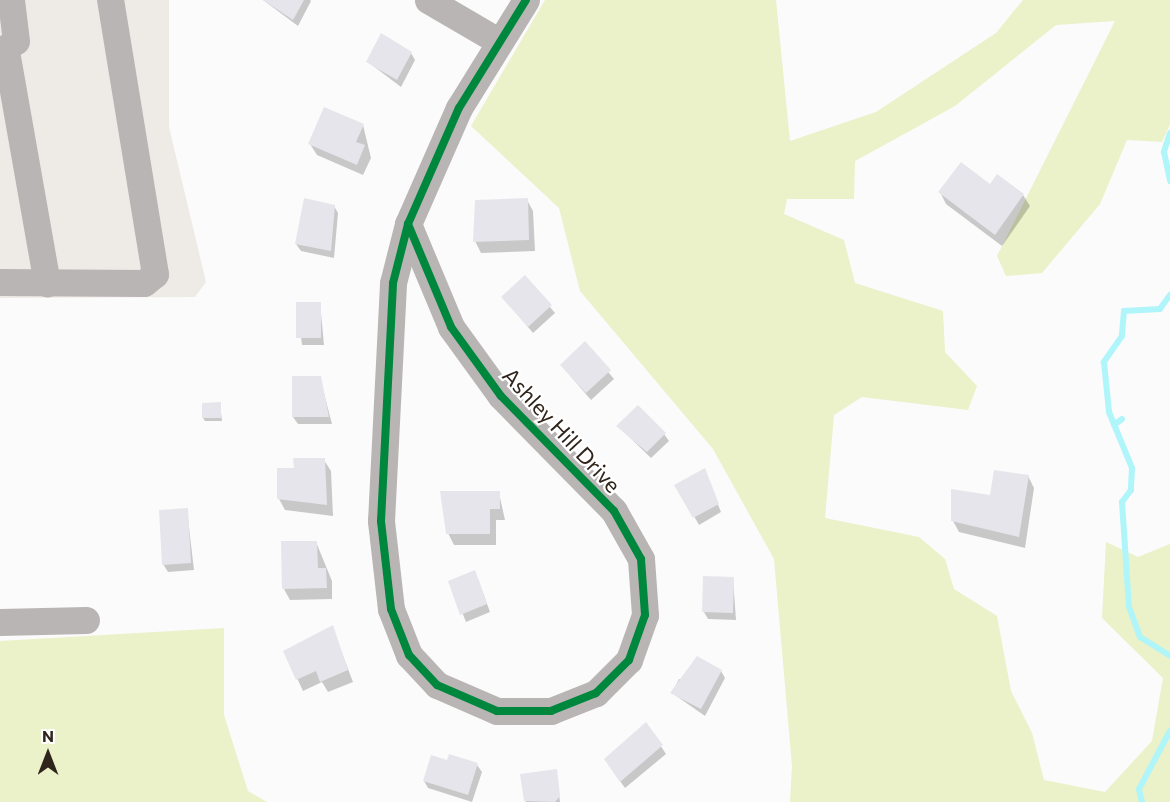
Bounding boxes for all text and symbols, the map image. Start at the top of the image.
street label: Ashley Hill Drive [497,362,627,498]
north arrow [18,724,78,784]
text: N [42,726,54,745]

